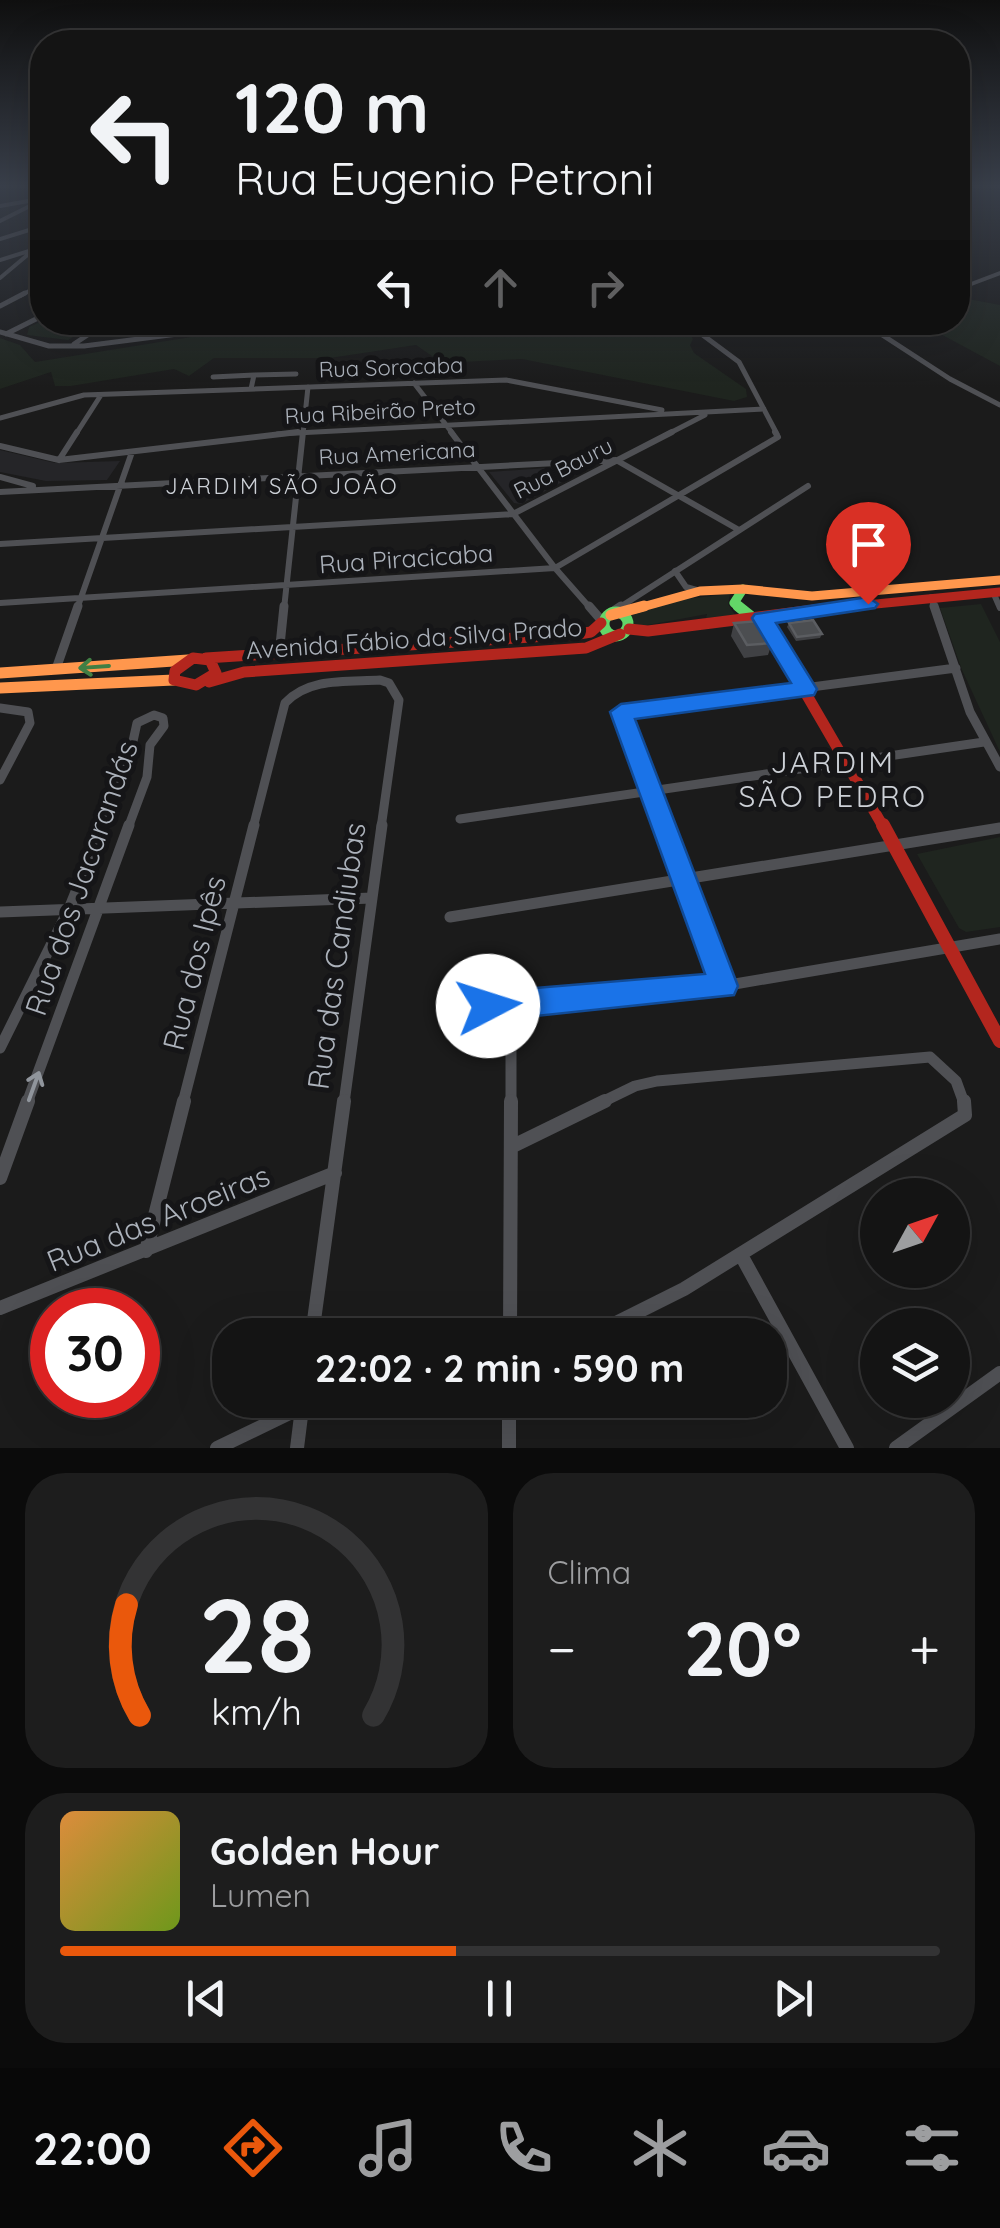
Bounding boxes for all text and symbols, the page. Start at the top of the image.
text: 120 m [235,63,429,151]
icon: left [70,70,200,200]
text: Rua Eugenio Petroni [235,150,654,206]
icon: left [368,260,423,315]
icon: ahead [473,260,528,315]
icon: right [578,260,633,315]
street label: Rua Sorocaba [318,350,464,384]
street label: Rua Ribeirão Preto [284,392,476,430]
street label: Rua Bauru [509,431,617,505]
street label: Rua Americana [318,435,476,471]
district label: JARDIM SÃO JOÃO [165,472,399,500]
pin [826,502,911,605]
icon: arrive [841,517,896,572]
street label: Rua Piracicaba [318,536,494,580]
street label: Avenida Fábio da Silva Prado [245,611,583,665]
one-way arrow [79,657,111,676]
street label: Rua dos Jacarandás [16,736,146,1020]
district label: JARDIM SÃO PEDRO [738,743,928,815]
street label: Rua das Candiubas [298,820,374,1092]
street label: Rua dos Ipês [154,872,234,1054]
position arrow [436,954,540,1058]
one-way arrow [26,1072,44,1103]
street label: Rua das Aroeiras [41,1156,275,1280]
north arrow [860,1178,970,1288]
map controls [860,1178,970,1418]
speed limit sign: 30 [30,1288,160,1418]
button: layers [860,1308,970,1418]
text: 22:02 · 2 min · 590 m [315,1344,684,1392]
text: Clima [548,1552,631,1592]
text: 28 [198,1569,314,1699]
text: 20° [683,1601,802,1695]
text: − [548,1614,576,1683]
text: + [909,1614,940,1683]
text: km/h [211,1689,302,1734]
text: Golden Hour [210,1827,439,1875]
text: Lumen [210,1875,311,1915]
icon: previous [179,1971,234,2026]
icon: pause [472,1971,527,2026]
icon: next [766,1971,821,2026]
icon: directions [218,2113,288,2183]
icon: music [353,2113,423,2183]
icon: phone [489,2113,559,2183]
icon: climate [625,2113,695,2183]
icon: car [761,2113,831,2183]
icon: filters [897,2113,967,2183]
text: 22:00 [33,2120,152,2176]

